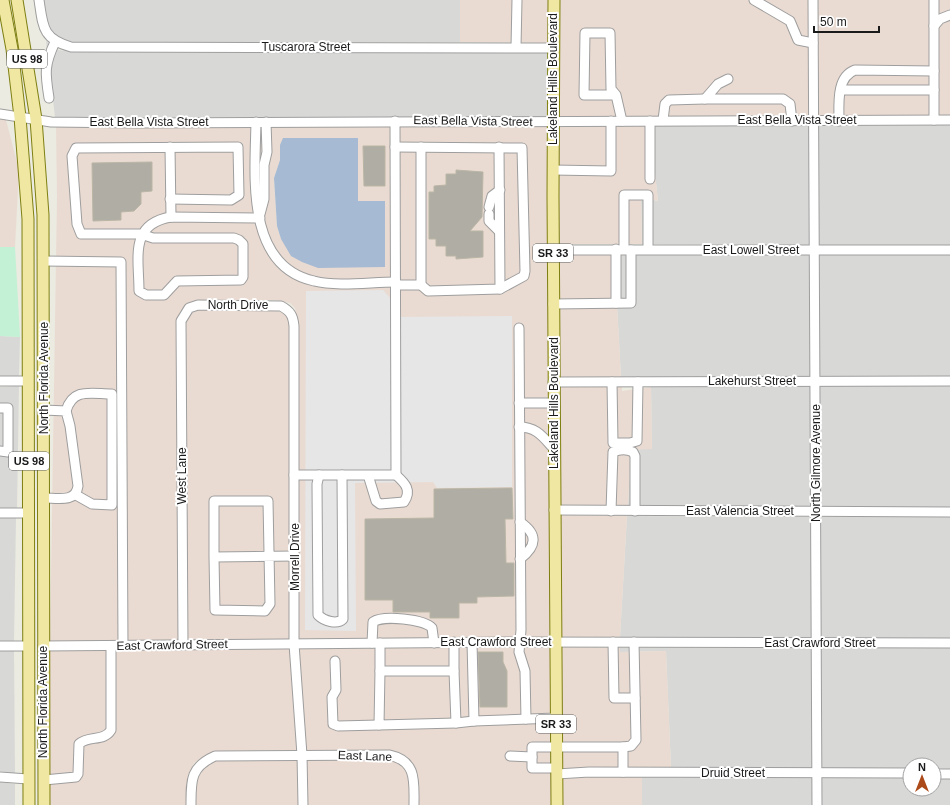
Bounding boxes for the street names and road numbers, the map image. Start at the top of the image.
street label: Lakeland Hills Boulevard [546,13,560,145]
street label: Tuscarora Street [262,40,351,54]
road number: US 98 [7,50,47,68]
street label: East Bella Vista Street [413,113,533,129]
street label: East Bella Vista Street [737,113,857,127]
street label: East Bella Vista Street [89,115,209,129]
street label: East Lowell Street [703,243,800,257]
road number: SR 33 [533,244,573,262]
street label: North Drive [208,298,269,312]
street label: North Florida Avenue [37,321,51,434]
street label: Lakeland Hills Boulevard [547,337,561,469]
street label: Lakehurst Street [708,374,797,388]
street label: North Gilmore Avenue [809,404,823,522]
street label: West Lane [175,447,189,505]
road number: US 98 [9,452,49,470]
street label: East Valencia Street [686,504,795,518]
street label: Morrell Drive [288,523,302,591]
street label: East Crawford Street [440,635,552,649]
street label: East Crawford Street [764,636,876,650]
street label: East Crawford Street [116,637,228,653]
street label: North Florida Avenue [36,645,50,758]
road number: SR 33 [536,715,576,733]
street label: East Lane [338,748,393,764]
street label: Druid Street [701,766,766,780]

